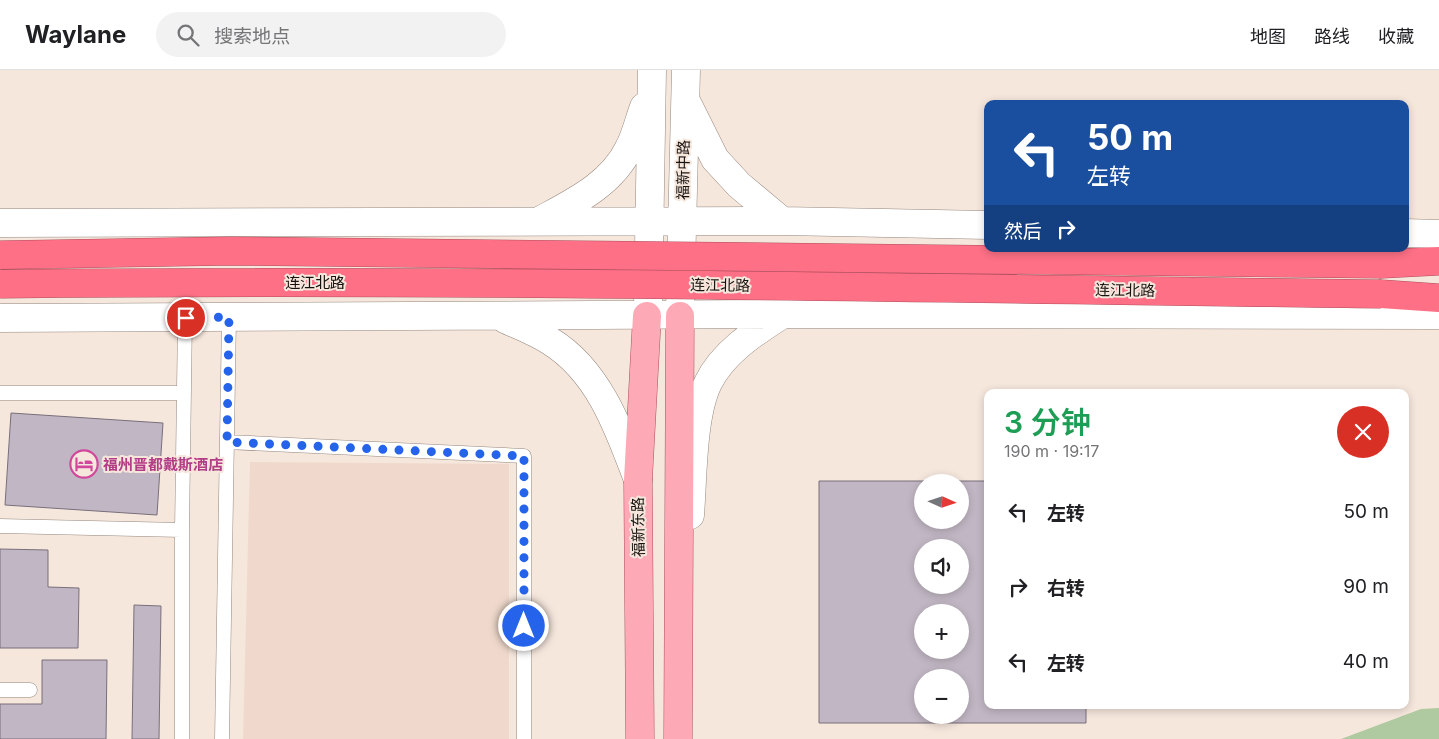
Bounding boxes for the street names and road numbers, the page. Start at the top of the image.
street label: 福新中路 [673,140,693,200]
street label: 连江北路 [285,273,345,292]
street label: 连江北路 [690,275,750,295]
street label: 连江北路 [1095,280,1155,300]
street label: 福新东路 [628,497,648,557]

